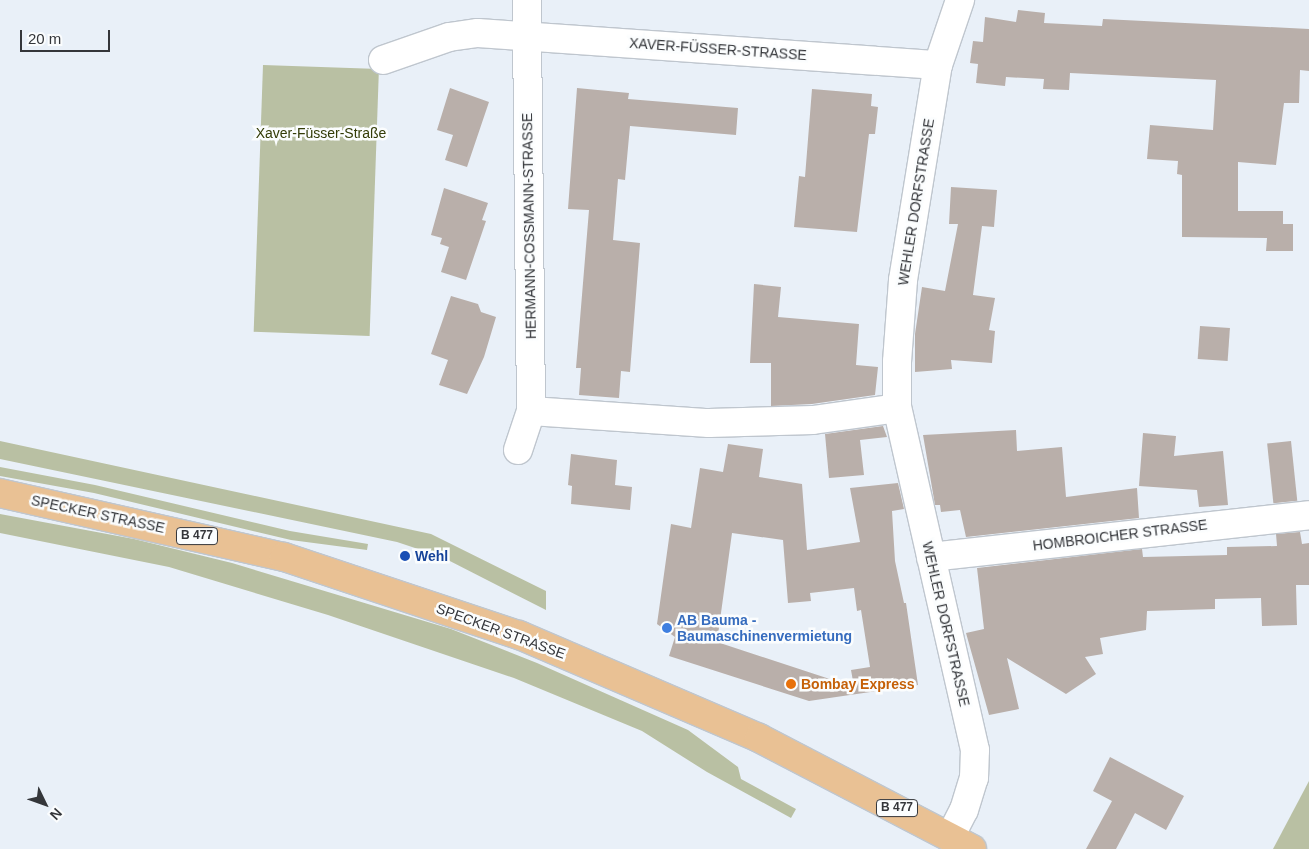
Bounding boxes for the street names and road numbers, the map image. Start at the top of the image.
street label: XAVER-FÜSSER-STRASSE [629,34,807,64]
street label: HERMANN-COSSMANN-STRASSE [519,113,539,339]
street label: WEHLER DORFSTRASSE [895,117,937,287]
street label: SPECKER STRASSE [30,492,166,536]
street label: HOMBROICHER STRASSE [1032,516,1208,554]
road number: B 477 [176,526,218,546]
street label: WEHLER DORFSTRASSE [919,540,973,708]
street label: SPECKER STRASSE [434,600,568,662]
road number: B 477 [876,798,918,818]

